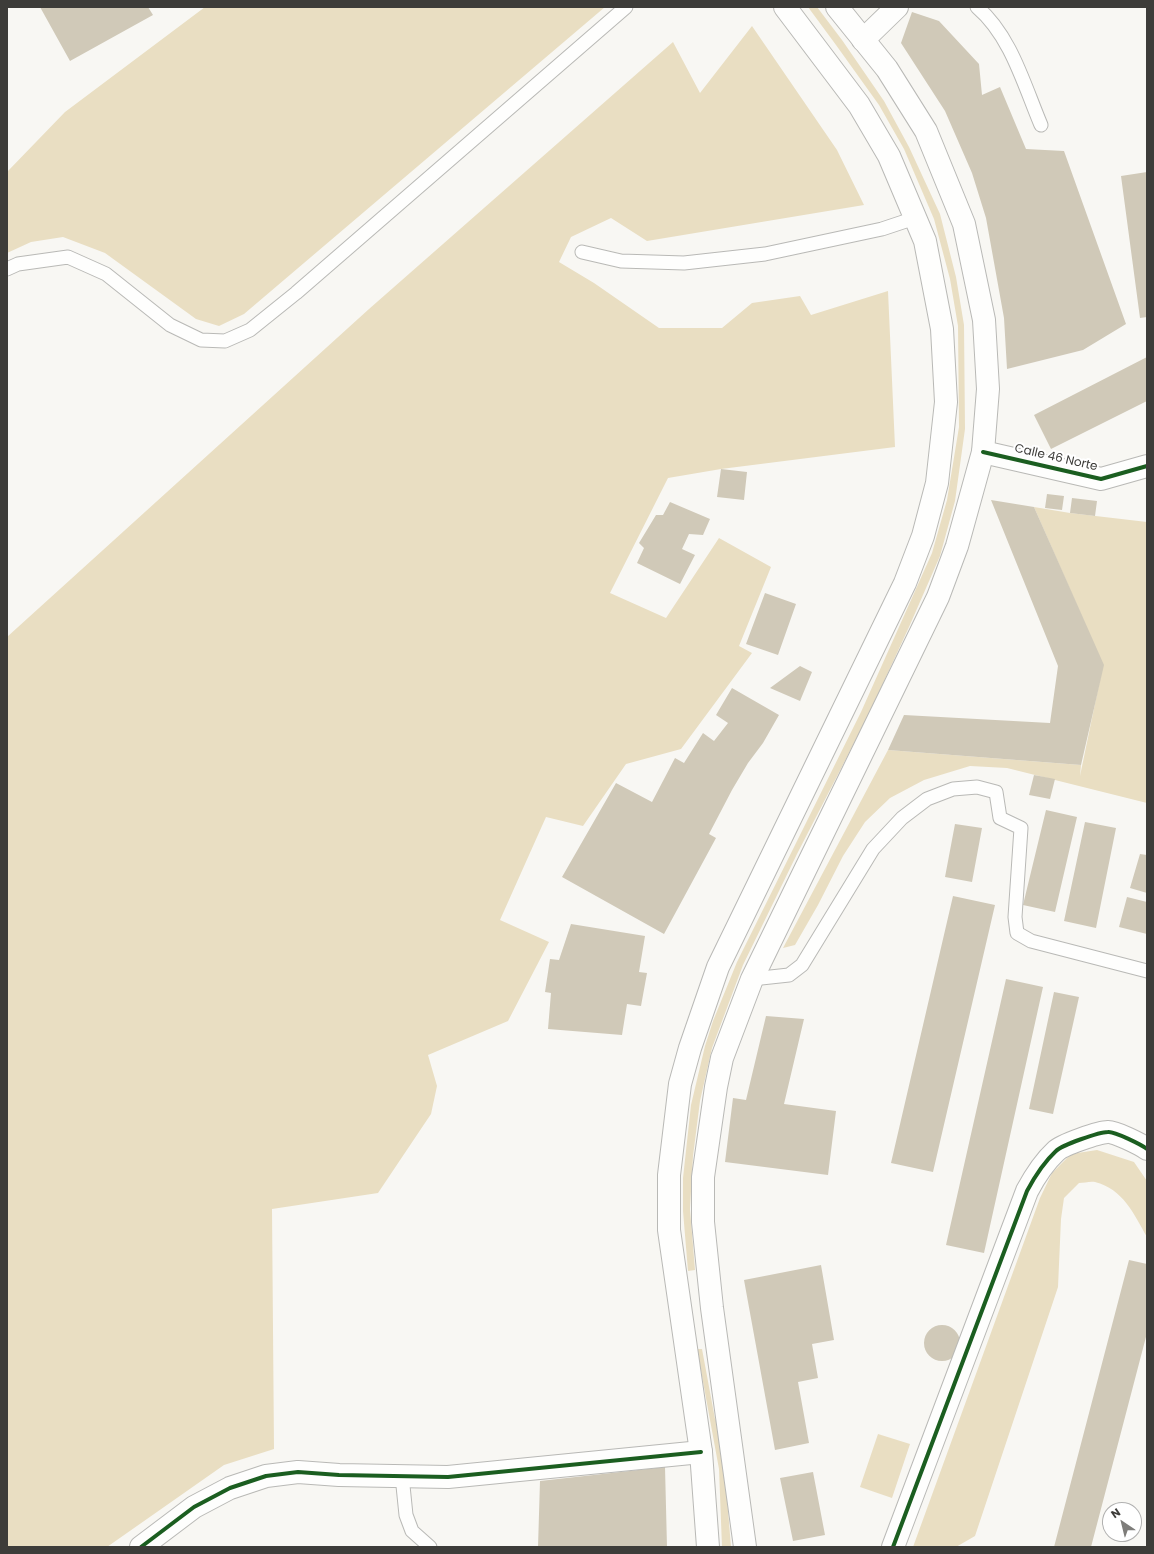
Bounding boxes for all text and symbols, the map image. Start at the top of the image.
street label: Calle 46 Norte [1013,441,1099,475]
north arrow [1102,1502,1142,1542]
text: N [1108,1504,1124,1522]

